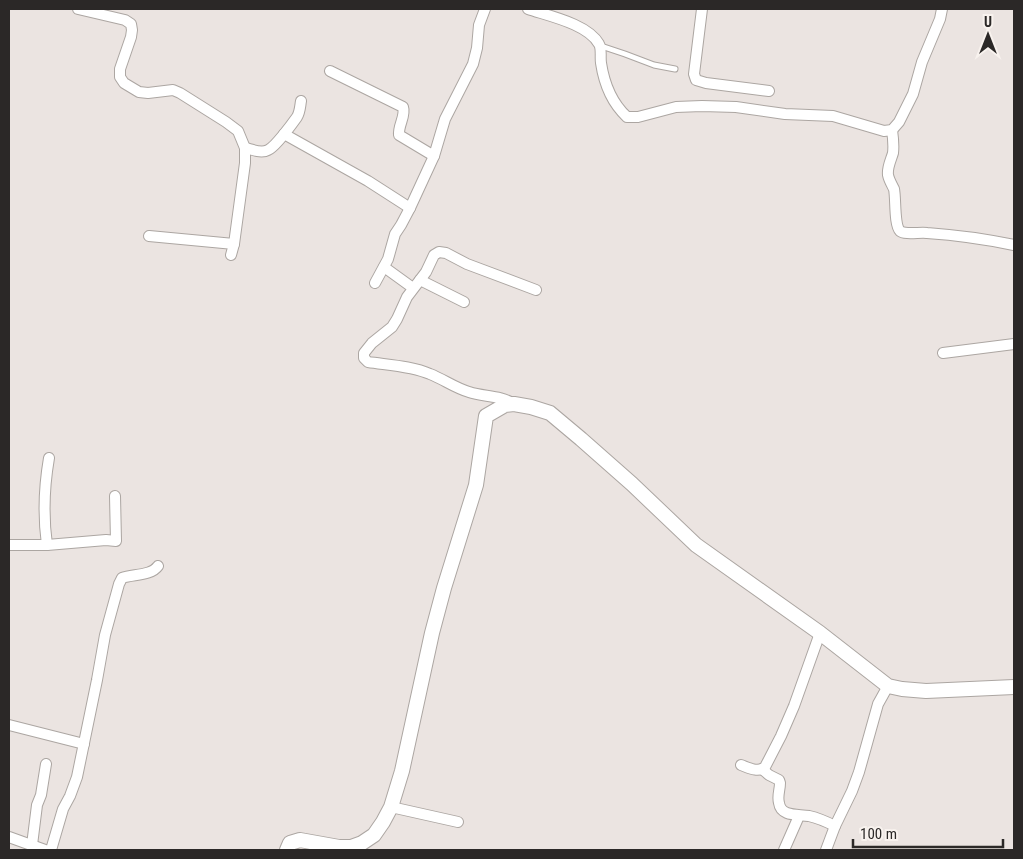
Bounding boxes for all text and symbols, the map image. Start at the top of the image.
north arrow [963,10,1013,60]
text: U [984,14,992,30]
scale bar [853,816,1003,848]
text: 100 m [860,825,897,843]

